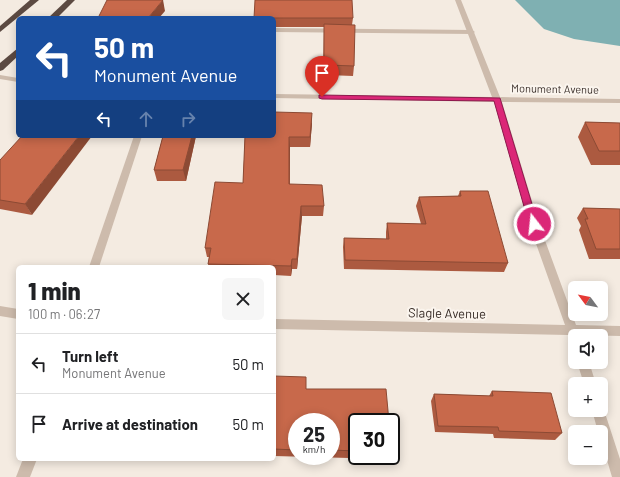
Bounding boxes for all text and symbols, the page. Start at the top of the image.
text: 50 m [94,30,154,64]
icon: left [28,32,80,84]
pin [305,56,339,97]
icon: arrive [311,62,333,84]
text: Monument Avenue [94,64,237,86]
street label: Monument Avenue [511,81,599,96]
icon: left [93,108,115,130]
icon: ahead [135,108,157,130]
icon: right [177,108,199,130]
position arrow [513,203,555,245]
text: 1 min [28,276,81,305]
button: close [222,278,264,320]
north arrow [568,281,608,321]
map controls [568,281,608,465]
street label: Slagle Avenue [408,304,486,322]
text: 100 m · 06:27 [28,306,100,322]
button: sound [568,329,608,369]
text: Turn left [62,347,118,365]
icon: left [28,353,50,375]
text: 50 m [232,355,264,373]
text: Monument Avenue [62,365,166,381]
button: + [568,377,608,417]
icon: arrive [28,413,50,435]
speed limit sign: 30 [348,413,400,465]
text: Arrive at destination [62,415,198,433]
text: 50 m [232,415,264,433]
text: 25 [303,422,325,446]
button: − [568,425,608,465]
text: km/h [303,443,325,455]

